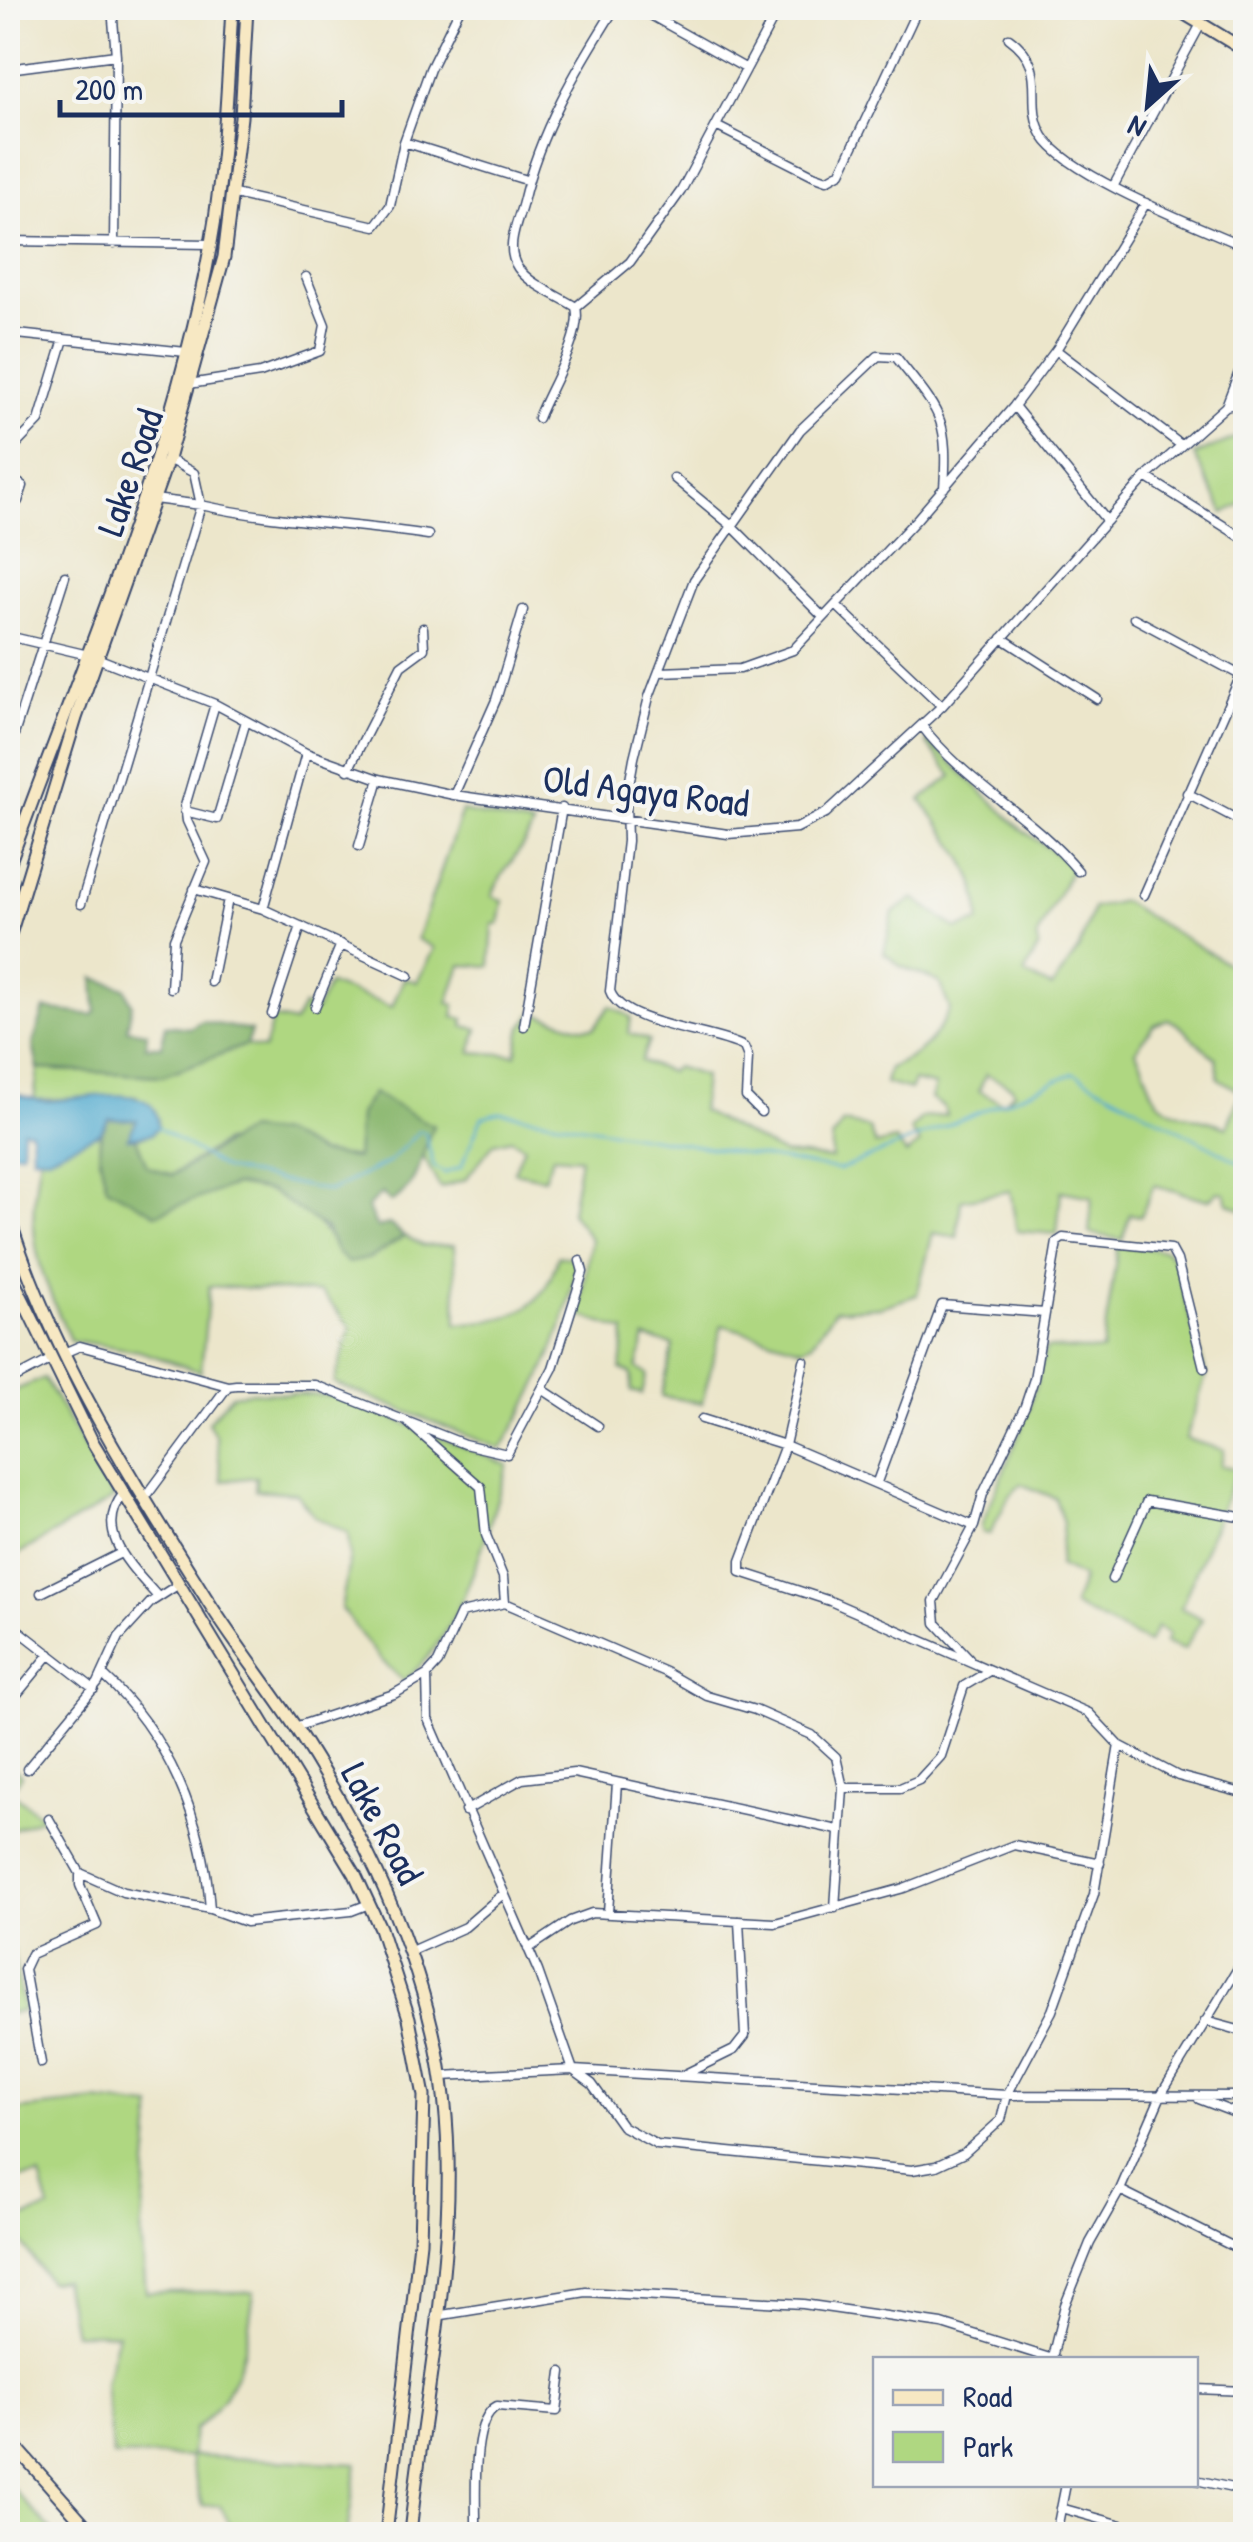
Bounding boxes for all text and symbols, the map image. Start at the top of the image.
scale bar [60,55,342,117]
north arrow [1098,55,1198,155]
text: 200 m [75,69,143,109]
text: N [1121,107,1152,148]
street label: Lake Road [83,401,175,542]
street label: Old Agaya Road [540,752,752,828]
street label: Lake Road [329,1753,437,1893]
legend [873,2357,1198,2487]
text: Road [963,2376,1012,2416]
text: Park [963,2426,1013,2466]

